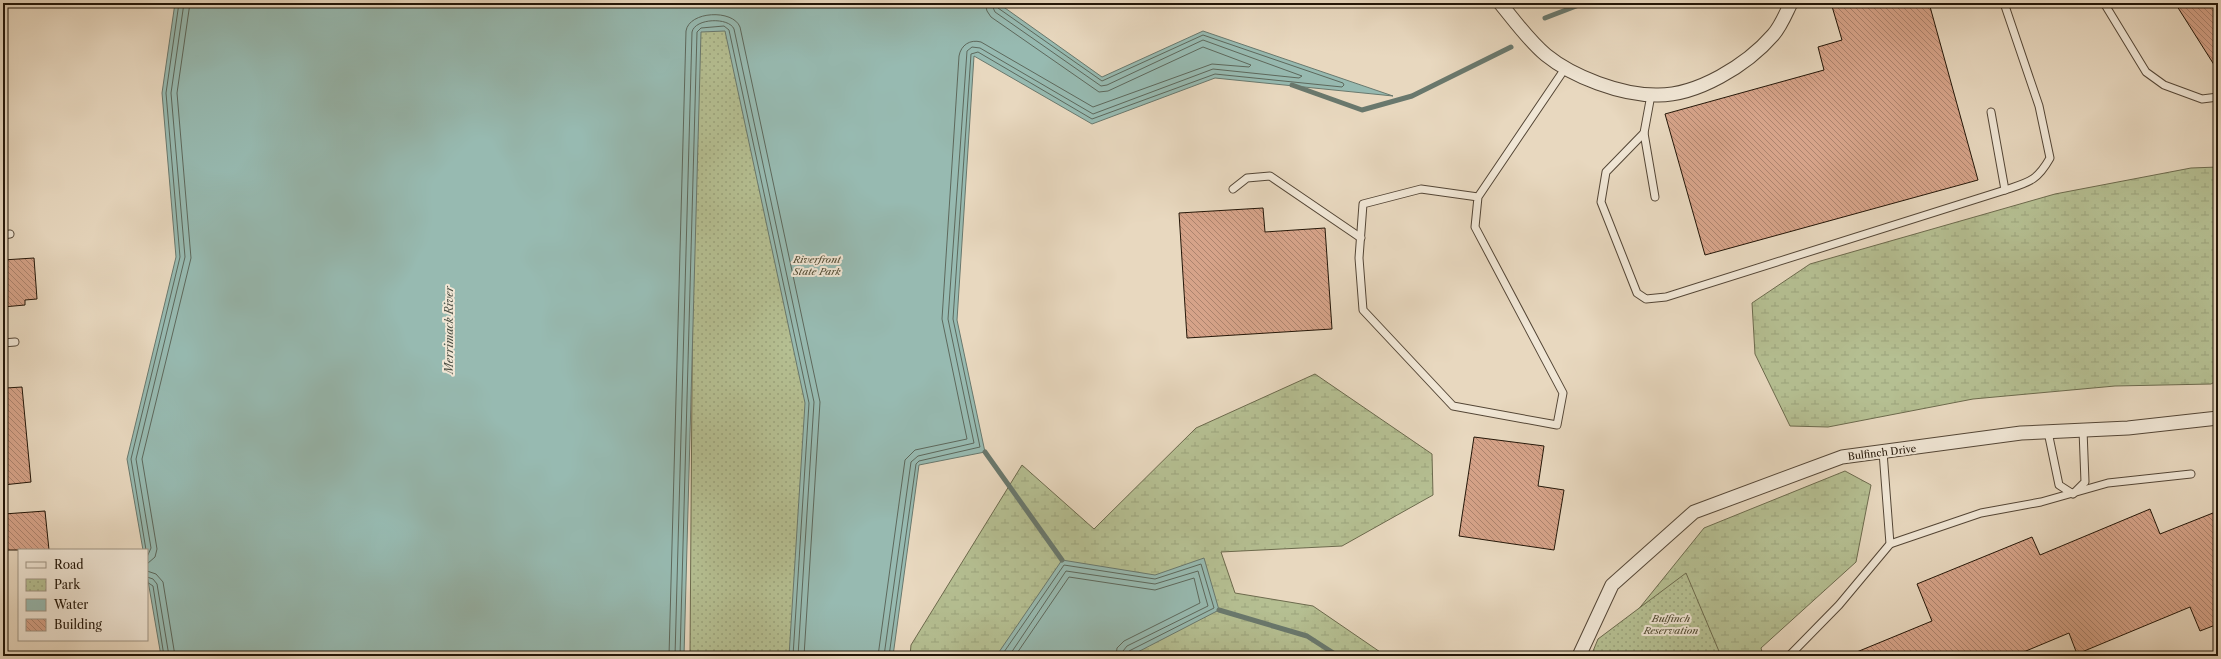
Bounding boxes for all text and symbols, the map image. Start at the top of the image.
park label: Riverfront State Park [792,253,842,278]
water label: Merrimack River [442,285,456,376]
street label: Bulfinch Drive [1847,442,1917,463]
legend [18,549,148,641]
text: Road [54,557,84,572]
text: Park [54,577,81,592]
text: Water [53,597,88,612]
park label: Bulfinch Reservation [1643,612,1698,637]
text: Building [54,617,102,632]

